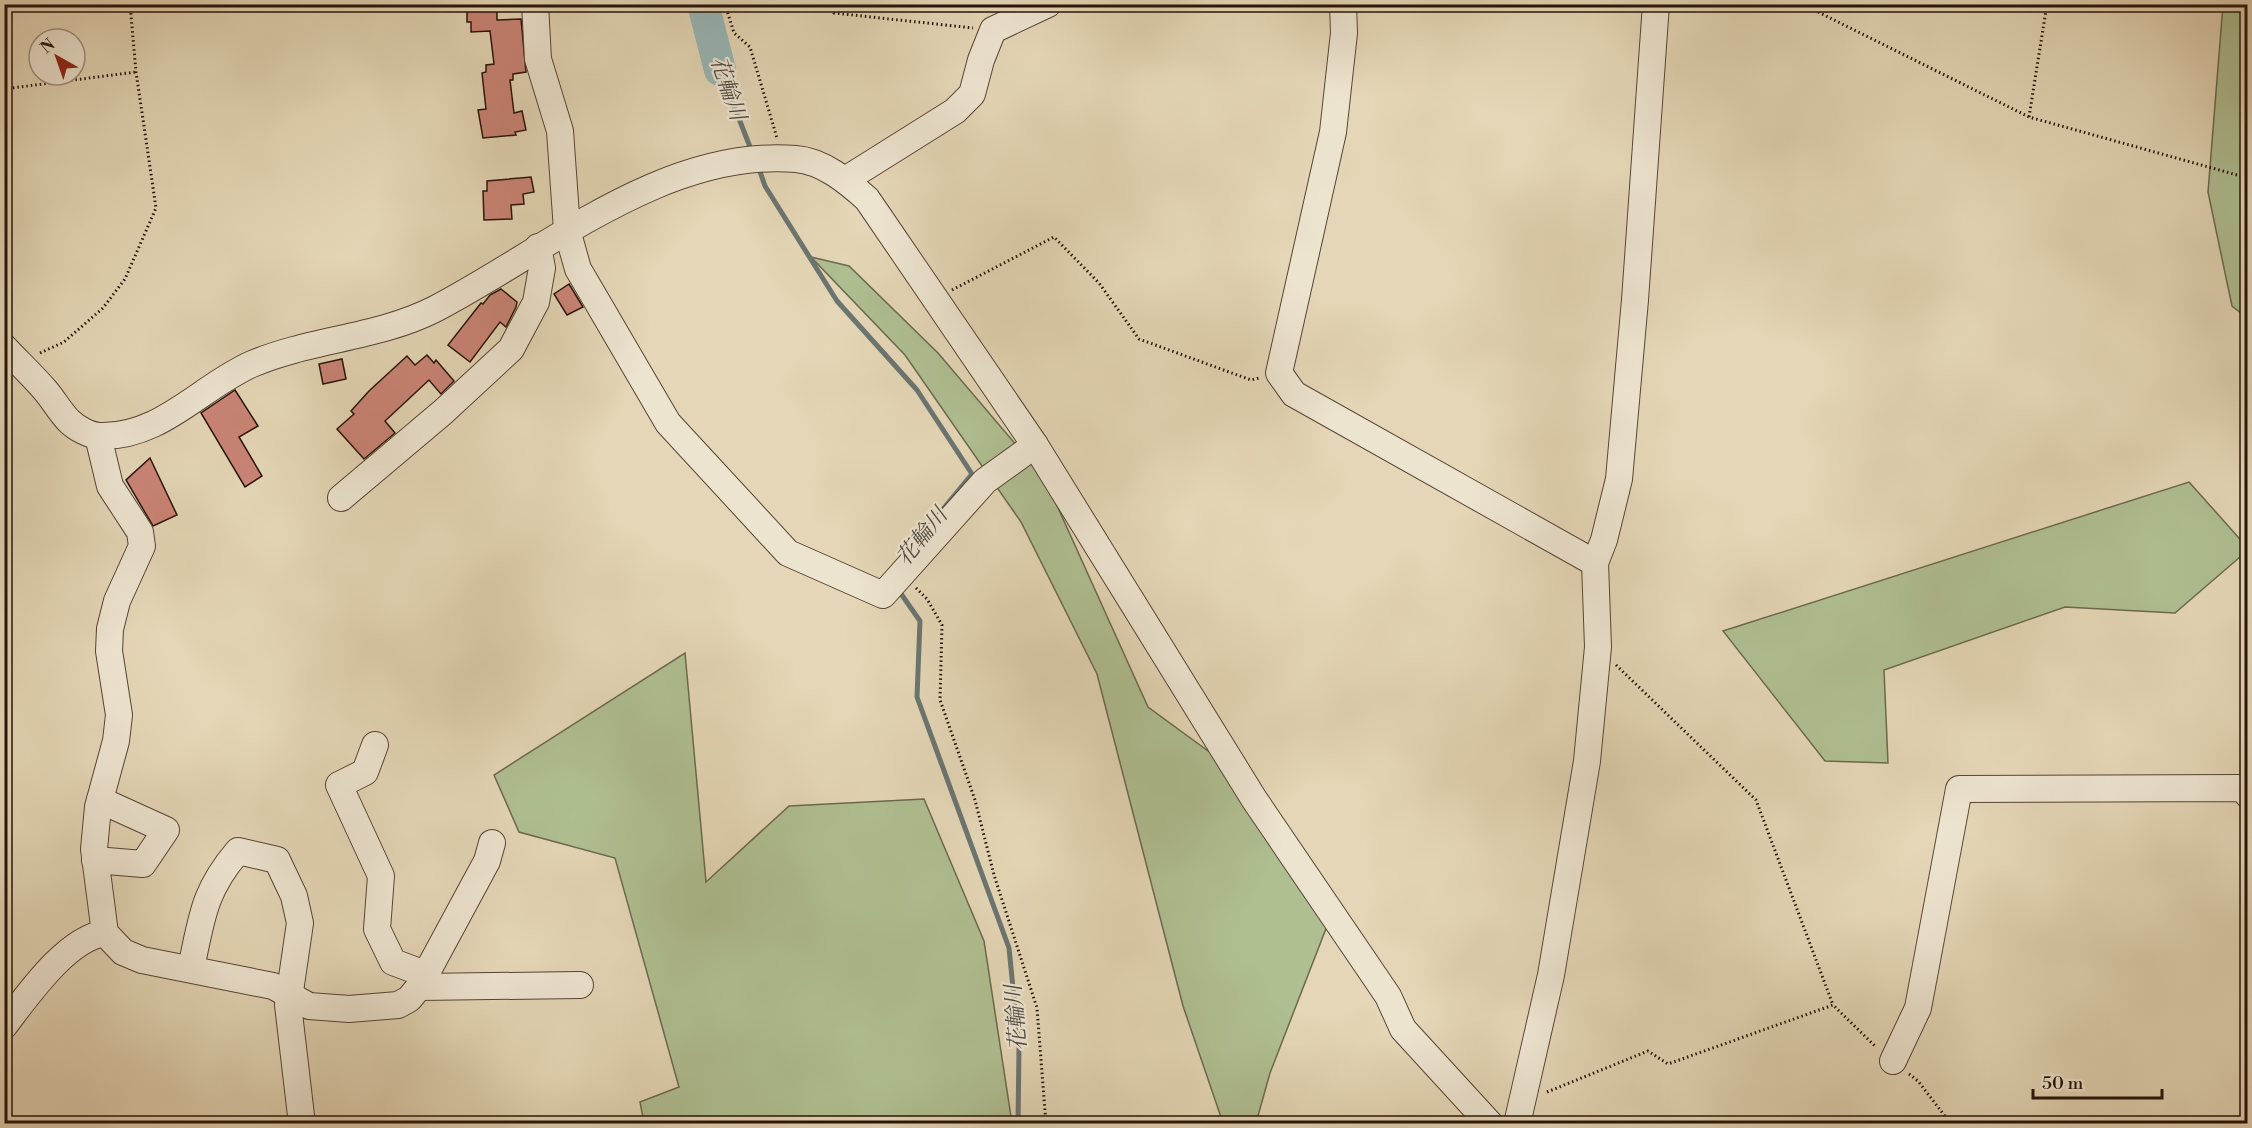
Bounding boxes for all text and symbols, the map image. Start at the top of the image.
north arrow [27,27,87,87]
text: N [37,34,60,58]
water label: 花輪川 [704,53,752,126]
water label: 花輪川 [891,501,955,571]
water label: 花輪川 [1000,982,1033,1052]
scale bar [2033,1062,2162,1100]
text: 50 m [2042,1072,2084,1095]

